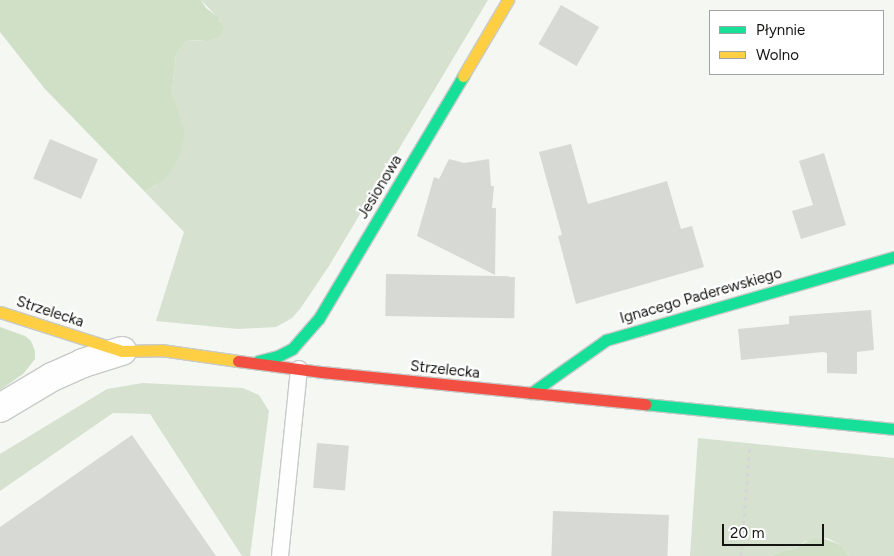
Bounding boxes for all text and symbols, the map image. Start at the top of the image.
legend [709,10,884,75]
text: Płynnie [756,21,805,39]
text: Wolno [756,46,799,64]
street label: Jesionowa [354,152,406,222]
street label: Ignacego Paderewskiego [618,264,784,328]
street label: Strzelecka [14,293,86,331]
street label: Strzelecka [409,357,481,383]
scale bar [724,514,826,546]
text: 20 m [730,524,764,542]

